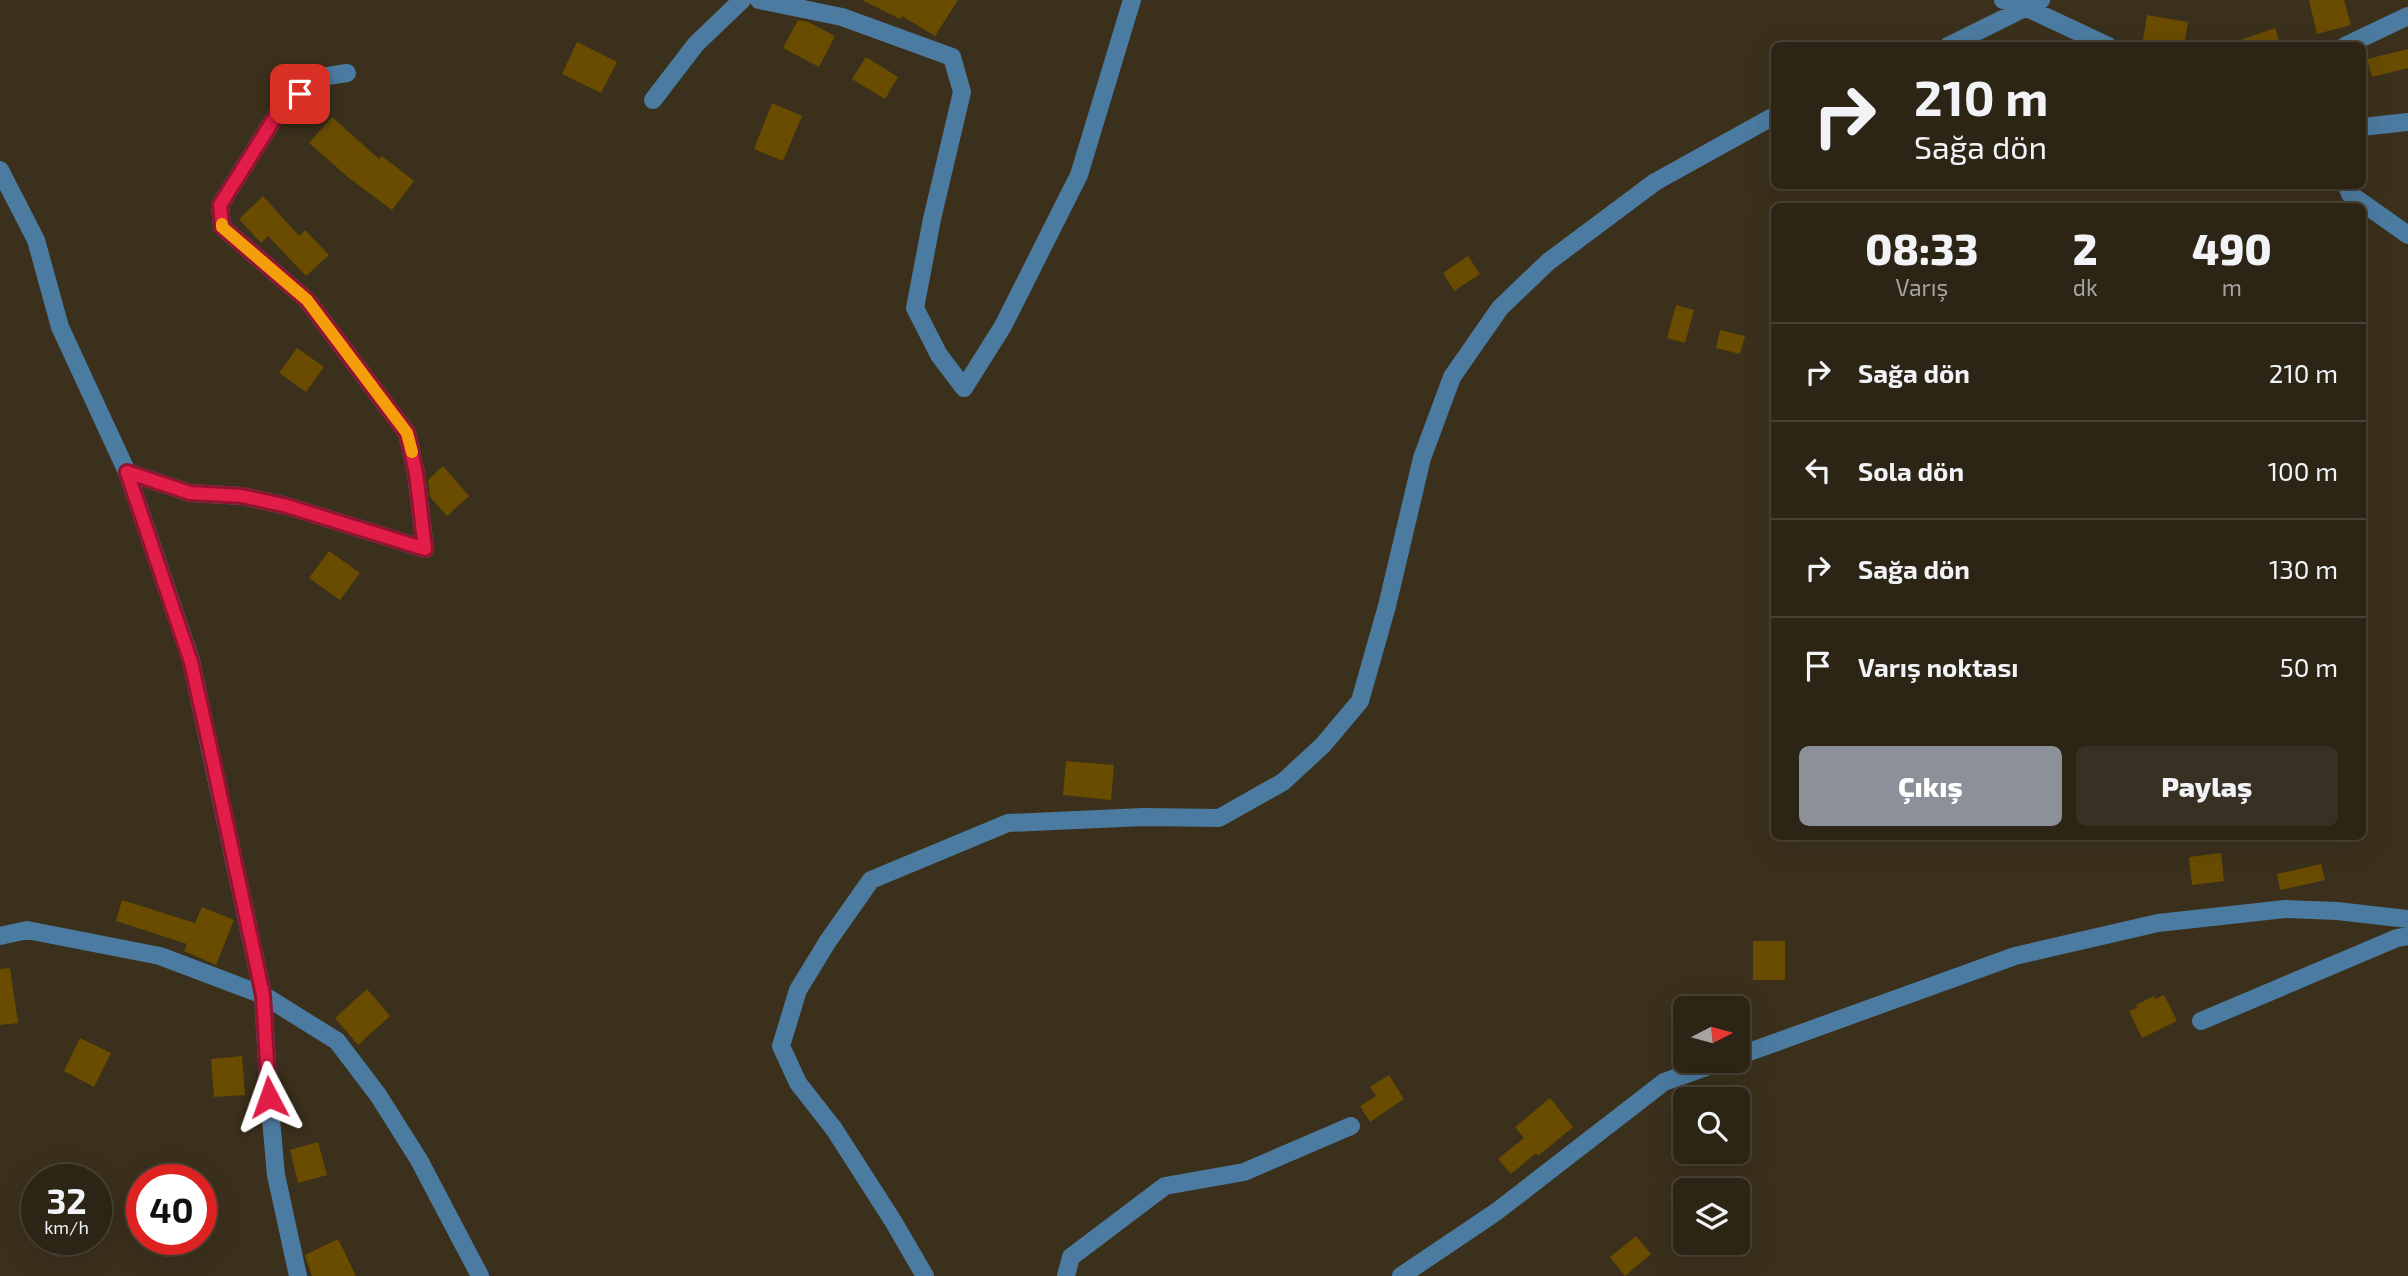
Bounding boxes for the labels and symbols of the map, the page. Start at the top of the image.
pin [270,64,330,124]
north arrow [1673,996,1750,1073]
position arrow [232,1060,306,1134]
speed limit sign: 40 [126,1164,217,1255]

